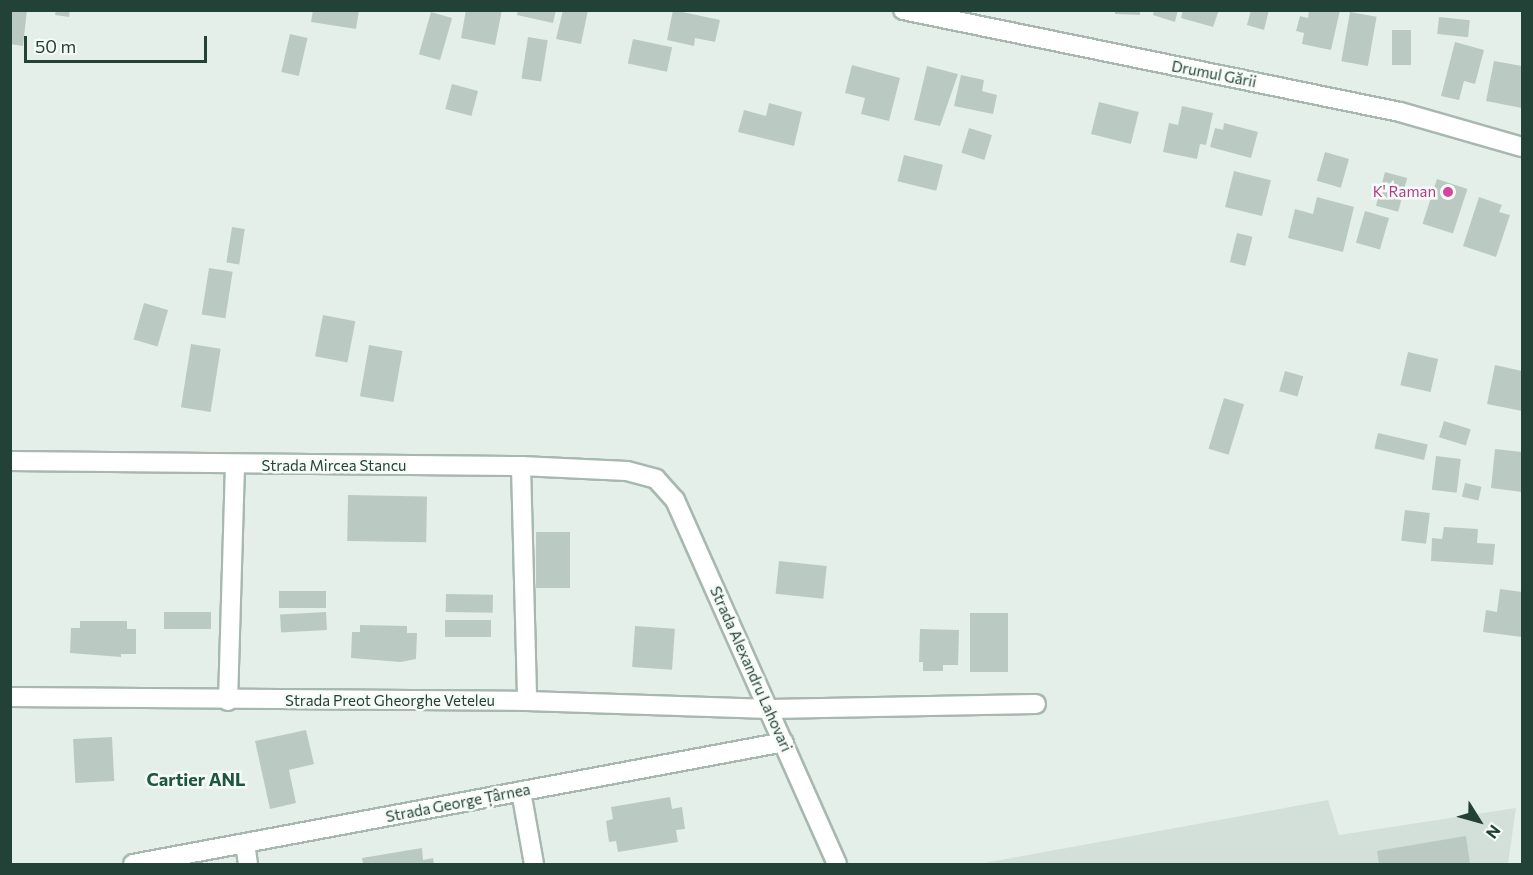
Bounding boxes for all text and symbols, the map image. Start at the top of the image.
scale bar [27,24,210,62]
text: 50 m [35,35,76,57]
street label: Drumul Gării [1170,57,1258,91]
place label: K' Raman [1373,183,1436,201]
marker: K' Raman [1441,185,1455,199]
street label: Strada Mircea Stancu [262,457,406,475]
street label: Strada Alexandru Lahovari [706,583,796,755]
street label: Strada Preot Gheorghe Veteleu [285,692,495,710]
district label: Cartier ANL [146,768,246,790]
street label: Strada George Țârnea [384,780,532,826]
north arrow [1449,791,1509,851]
text: N [1483,822,1505,843]

